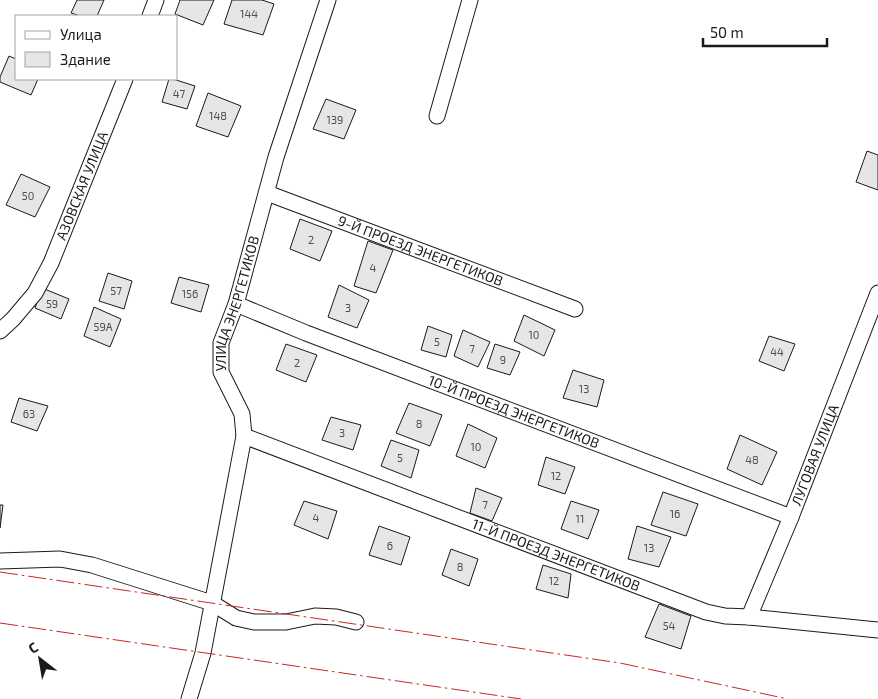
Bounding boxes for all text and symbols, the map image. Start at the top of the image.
house number: 144 [240,7,258,20]
legend [15,15,178,80]
scale bar [703,15,827,47]
text: 50 m [710,23,744,41]
text: Улица [60,25,102,43]
text: Здание [60,50,111,68]
house number: 47 [173,87,186,100]
house number: 148 [209,109,227,122]
house number: 139 [327,113,343,126]
street label: АЗОВСКАЯ УЛИЦА [52,128,111,242]
house number: 50 [22,189,34,202]
street label: 9-Й ПРОЕЗД ЭНЕРГЕТИКОВ [336,211,506,289]
house number: 2 [308,233,314,246]
street label: УЛИЦА ЭНЕРГЕТИКОВ [212,234,262,371]
house number: 4 [370,261,377,274]
house number: 57 [110,284,122,297]
house number: 156 [182,287,198,300]
house number: 59 [46,297,58,310]
house number: 3 [345,301,351,314]
house number: 59А [93,320,113,333]
house number: 10 [528,328,540,341]
house number: 5 [434,335,440,348]
house number: 7 [469,342,475,355]
house number: 44 [770,345,784,358]
house number: 9 [500,353,506,366]
house number: 2 [294,356,300,369]
street label: 10-Й ПРОЕЗД ЭНЕРГЕТИКОВ [425,372,601,452]
house number: 13 [579,382,589,395]
street label: ЛУГОВАЯ УЛИЦА [787,402,842,508]
house number: 63 [23,407,35,420]
house number: 8 [416,417,422,430]
house number: 3 [339,426,345,439]
house number: 10 [470,440,482,454]
house number: 5 [397,451,403,464]
house number: 48 [745,453,759,466]
house number: 12 [551,469,561,482]
house number: 7 [482,498,488,511]
house number: 16 [670,507,680,520]
house number: 4 [313,511,320,524]
house number: 11 [576,512,584,525]
street label: 11-Й ПРОЕЗД ЭНЕРГЕТИКОВ [470,515,643,594]
house number: 6 [387,539,393,552]
house number: 13 [644,541,654,554]
house number: 8 [457,560,463,573]
house number: 12 [549,574,559,587]
house number: 54 [663,619,676,632]
north arrow [15,634,65,684]
text: С [25,638,41,657]

